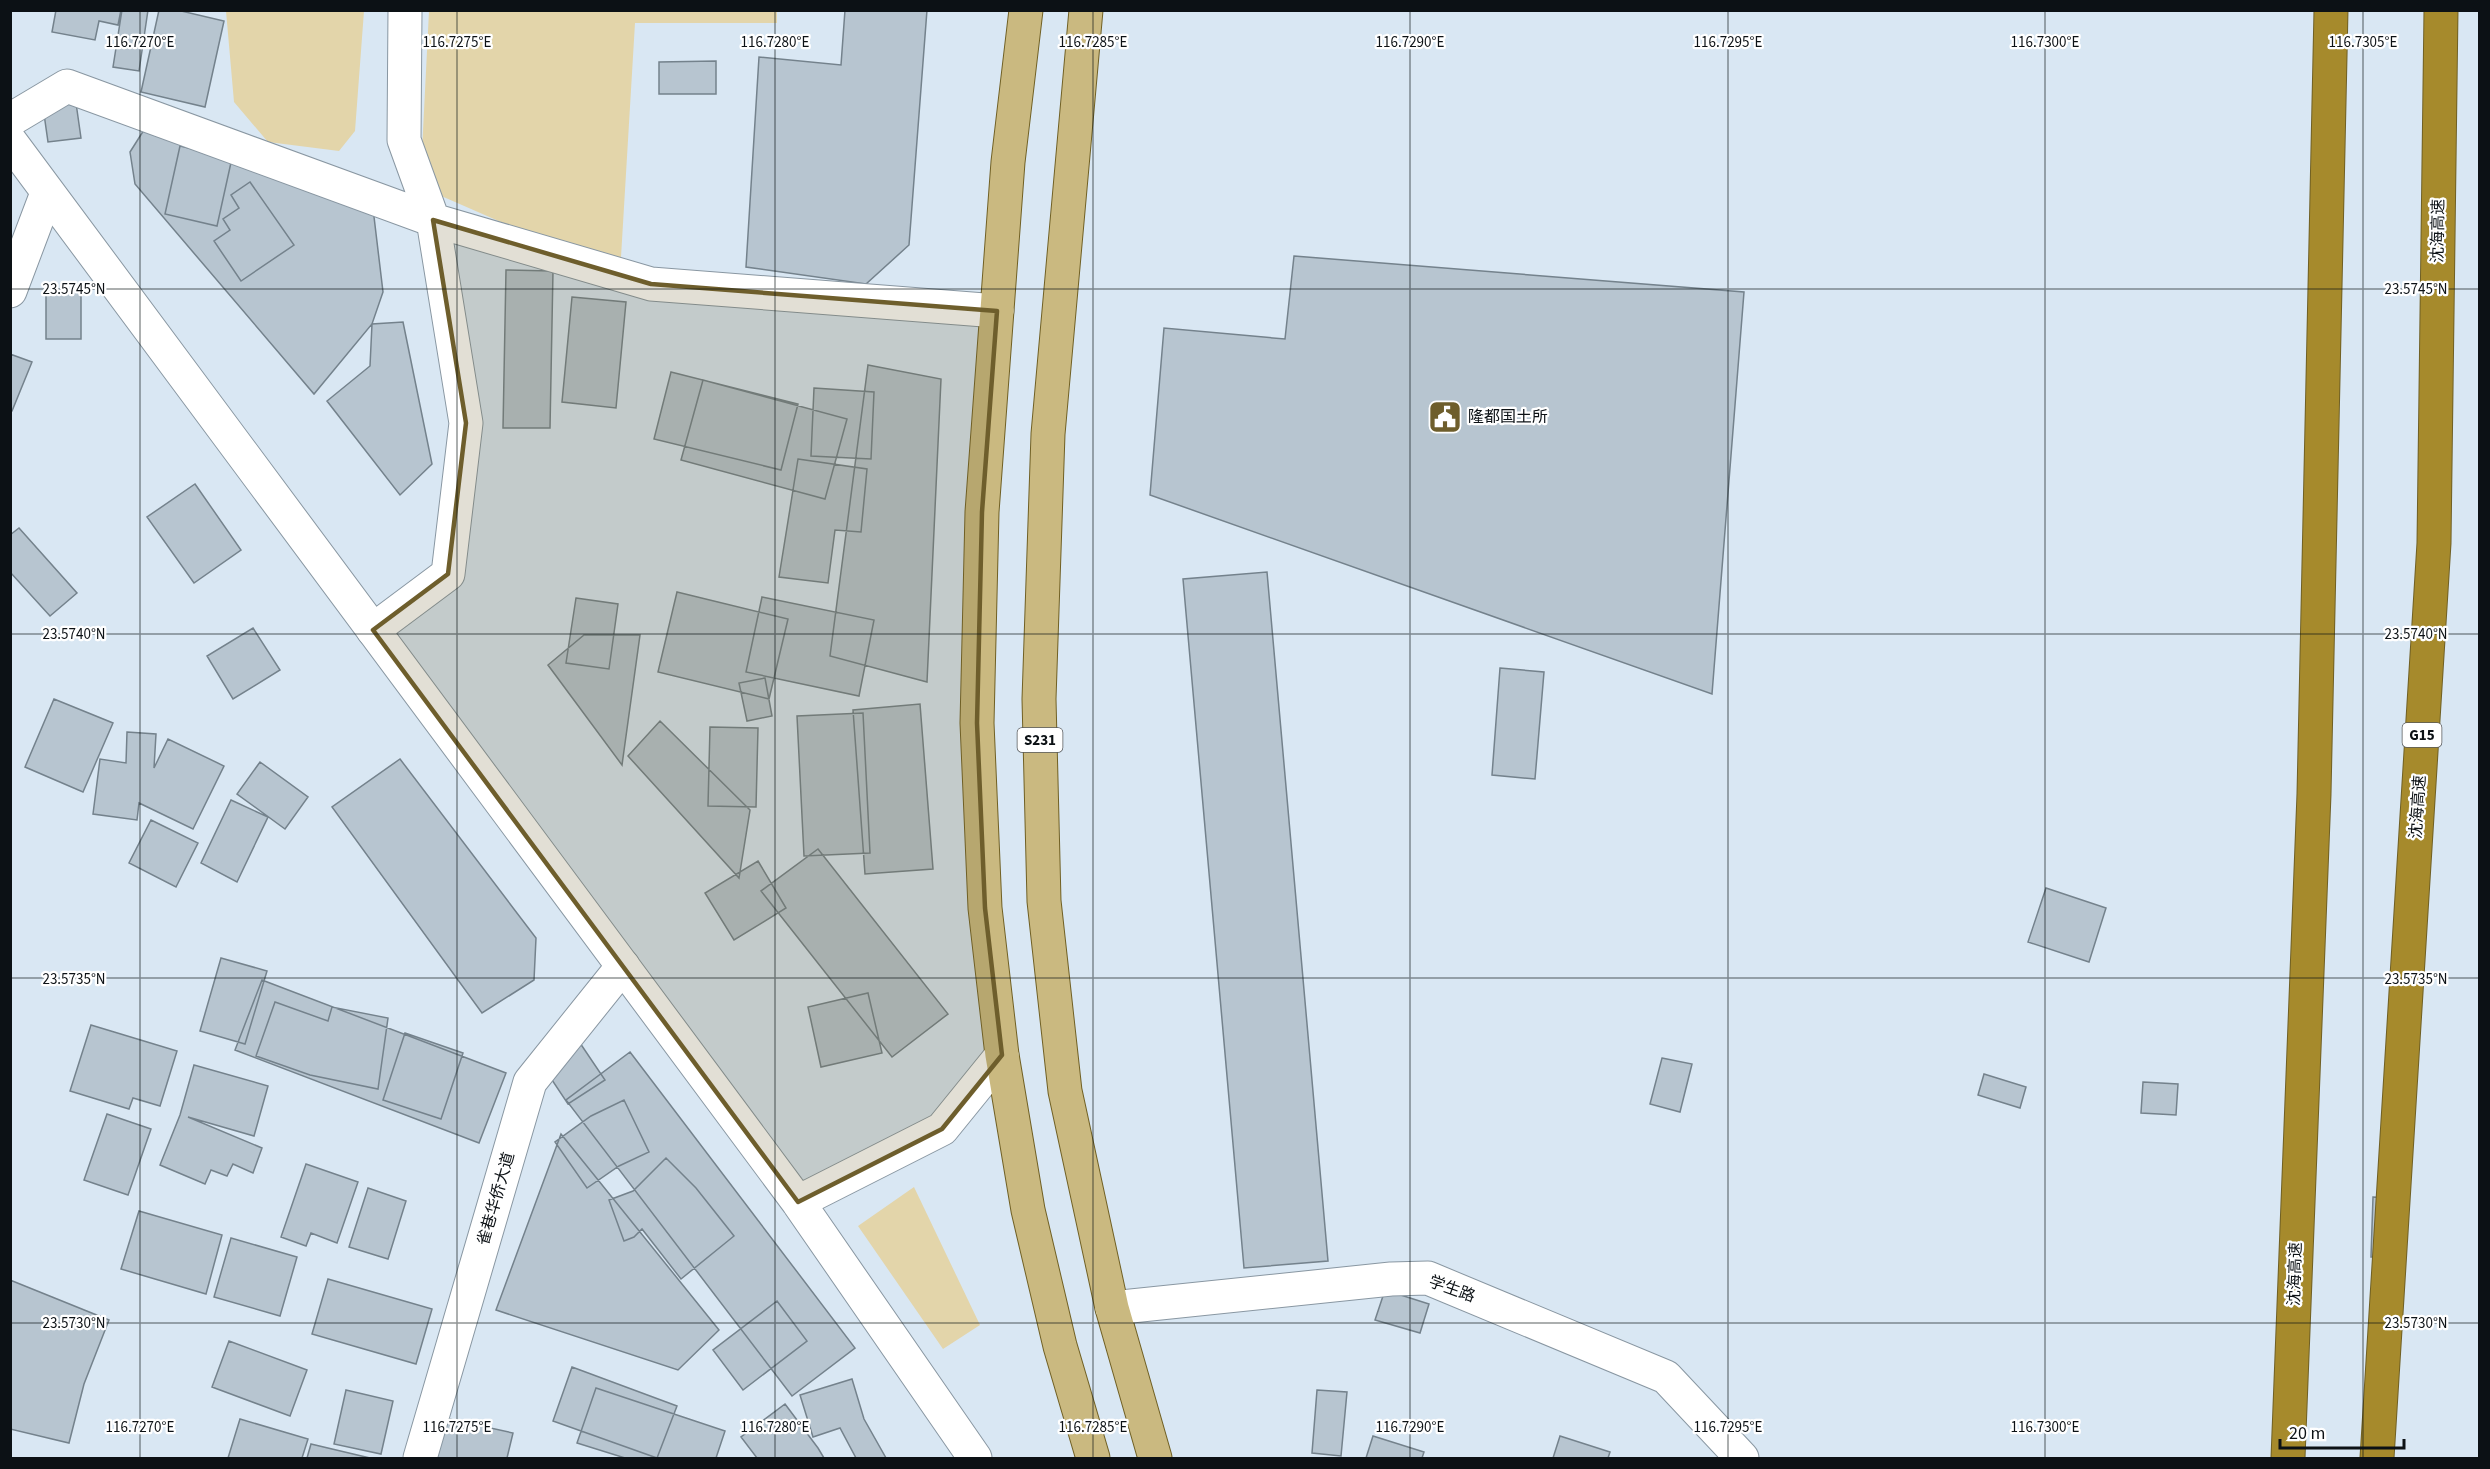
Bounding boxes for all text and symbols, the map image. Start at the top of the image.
text: 116.7270°E [106,32,174,53]
text: 116.7275°E [423,32,491,53]
text: 116.7280°E [741,32,809,53]
text: 116.7285°E [1059,32,1127,53]
text: 116.7290°E [1376,32,1444,53]
text: 116.7295°E [1694,32,1762,53]
text: 116.7300°E [2011,32,2079,53]
text: 116.7305°E [2329,32,2397,53]
street label: 沈海高速 [2426,199,2450,263]
text: 23.5745°N [42,279,106,300]
text: 23.5745°N [2384,279,2448,300]
public building icon: 隆都国土所 [1427,399,1463,435]
place label: 隆都国土所 [1468,406,1548,428]
text: 23.5740°N [42,624,106,645]
text: 23.5740°N [2384,624,2448,645]
road number: G15 [2402,723,2442,747]
road number: S231 [1018,728,1062,752]
street label: 沈海高速 [2405,774,2431,840]
text: 23.5735°N [42,969,106,990]
text: 23.5735°N [2384,969,2448,990]
street label: 雀巷华侨大道 [472,1150,520,1248]
street label: 沈海高速 [2283,1242,2307,1306]
street label: 学生路 [1426,1270,1478,1308]
text: 23.5730°N [42,1313,106,1334]
text: 23.5730°N [2384,1313,2448,1334]
scale bar [2280,1412,2404,1450]
text: 116.7270°E [106,1417,174,1438]
text: 116.7275°E [423,1417,491,1438]
text: 116.7280°E [741,1417,809,1438]
text: 116.7285°E [1059,1417,1127,1438]
text: 116.7290°E [1376,1417,1444,1438]
text: 116.7295°E [1694,1417,1762,1438]
text: 116.7300°E [2011,1417,2079,1438]
text: 20 m [2289,1421,2325,1446]

